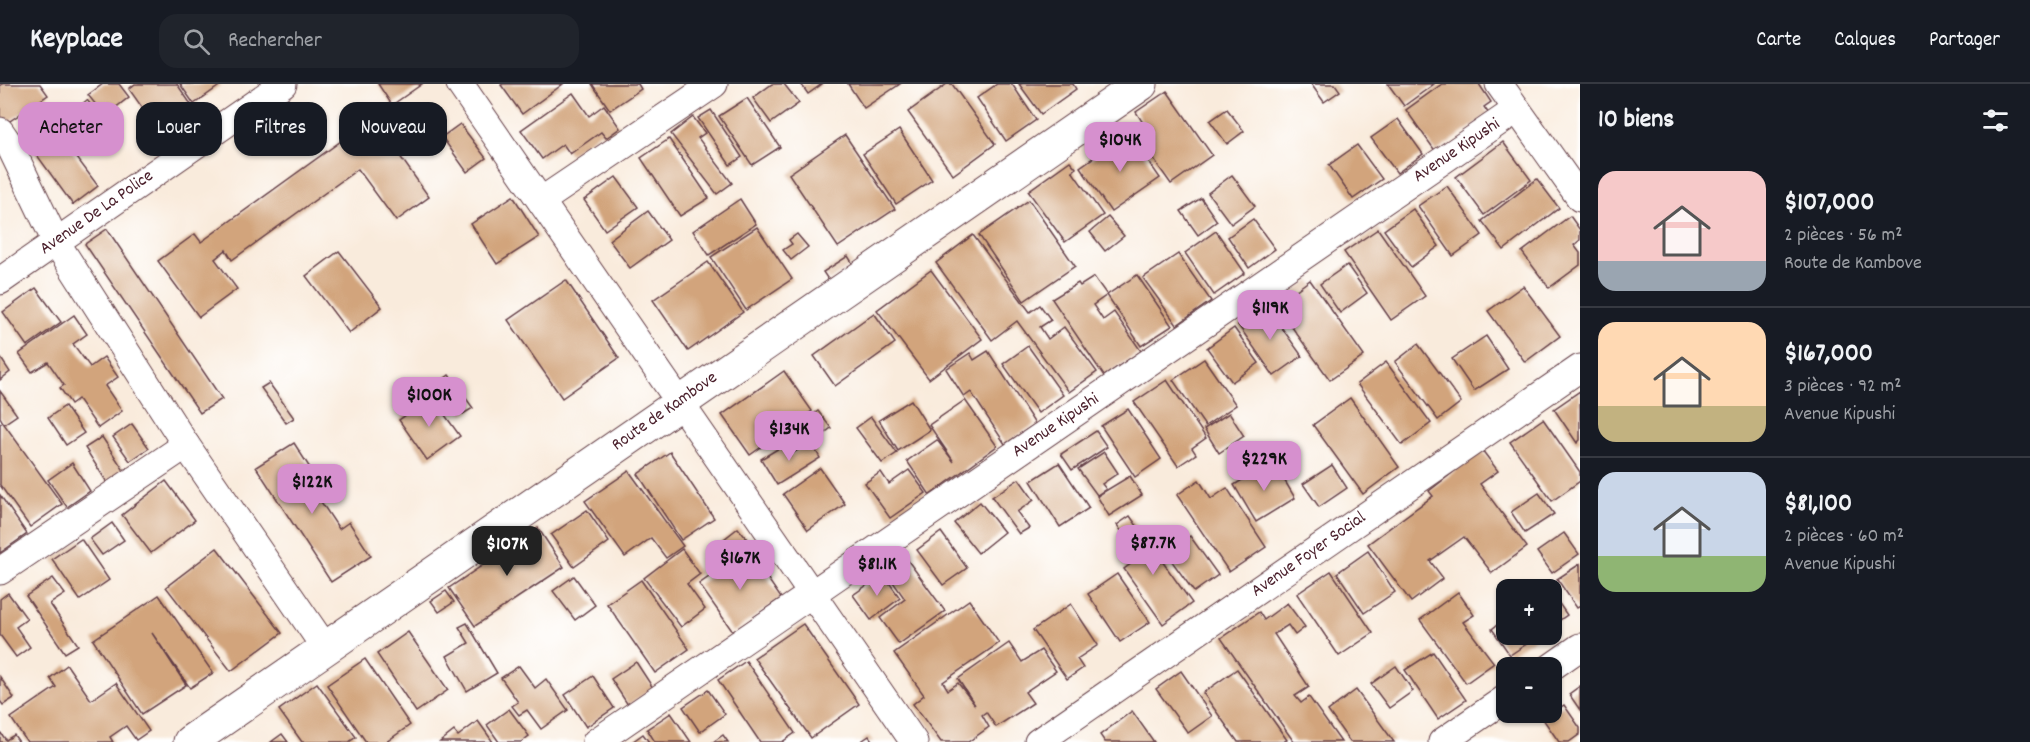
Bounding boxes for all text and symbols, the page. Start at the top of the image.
search box [159,14,579,68]
text: Keyplace [30,21,123,61]
icon: search [180,25,213,58]
text: Rechercher [228,26,322,57]
text: Carte [1756,26,1801,56]
text: Calques [1834,26,1896,56]
text: Partager [1929,26,2000,56]
chip: Acheter [18,102,124,156]
chip: Louer [136,102,222,156]
chip: Filtres [234,102,327,156]
chip: Nouveau [339,102,447,156]
text: 10 biens [1598,102,1674,139]
icon: filters [1979,104,2012,137]
street label: Avenue Kipushi [1408,113,1506,189]
pin: $104K [1078,122,1162,173]
text: $104K [1099,127,1141,155]
street label: Avenue De La Police [35,164,159,262]
text: $107,000 [1784,185,1874,222]
icon: home [1646,195,1718,267]
text: 2 pièces · 56 m² [1784,222,1902,250]
text: Route de Kambove [1784,250,1922,278]
pin: $119K [1228,290,1312,341]
text: $119K [1251,295,1289,323]
text: $167,000 [1784,336,1873,373]
icon: home [1646,346,1718,418]
street label: Route de Kambove [607,366,723,458]
text: 3 pièces · 92 m² [1784,373,1901,401]
pin: $100K [387,377,471,428]
text: $100K [406,382,452,410]
street label: Avenue Kipushi [1007,388,1105,464]
text: Avenue Kipushi [1784,401,1895,429]
pin: $134K [747,411,831,462]
text: $134K [769,416,809,444]
pin: $229K [1222,441,1306,492]
text: $229K [1241,446,1287,474]
pin: $122K [270,464,354,515]
text: $122K [291,469,333,497]
text: $81,100 [1784,486,1852,523]
icon: home [1646,496,1718,568]
street label: Avenue Foyer Social [1247,506,1372,604]
text: 2 pièces · 60 m² [1784,523,1904,551]
pin: $87.7K [1104,525,1202,576]
pin: $107K [465,526,549,577]
text: $87.7K [1130,530,1176,558]
text: $107K [486,531,528,559]
pin: $167K [698,540,782,591]
text: $167K [719,545,761,573]
pin: $81.1K [828,546,926,597]
text: $81.1K [857,551,897,579]
text: Avenue Kipushi [1784,551,1895,579]
map controls [1496,579,1562,723]
button: + [1496,579,1562,645]
button: − [1496,657,1562,723]

